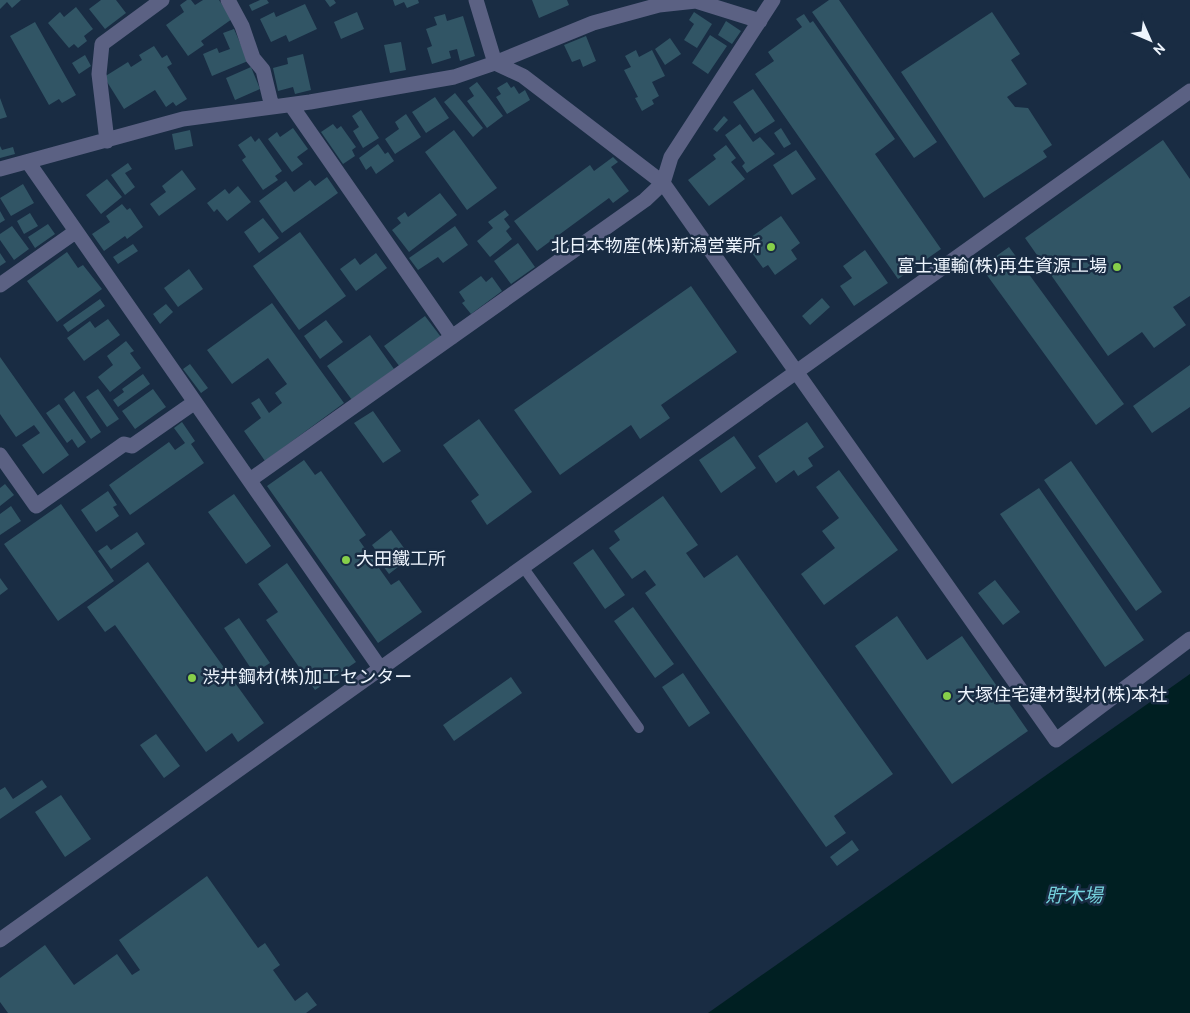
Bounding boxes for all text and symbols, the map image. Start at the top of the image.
north arrow [1125,15,1175,65]
text: N [1149,39,1168,58]
place label: 北日本物産(株)新潟営業所 [551,236,761,259]
marker: 北日本物産(株)新潟営業所 [765,241,777,253]
place label: 富士運輸(株)再生資源工場 [897,256,1107,279]
marker: 富士運輸(株)再生資源工場 [1111,261,1123,273]
place label: 大田鐵工所 [356,549,446,572]
marker: 大田鐵工所 [340,554,352,566]
place label: 渋井鋼材(株)加工センター [202,667,412,690]
marker: 渋井鋼材(株)加工センター [186,672,198,684]
place label: 大塚住宅建材製材(株)本社 [957,685,1167,708]
marker: 大塚住宅建材製材(株)本社 [941,690,953,702]
water label: 貯木場 [1045,885,1104,909]

